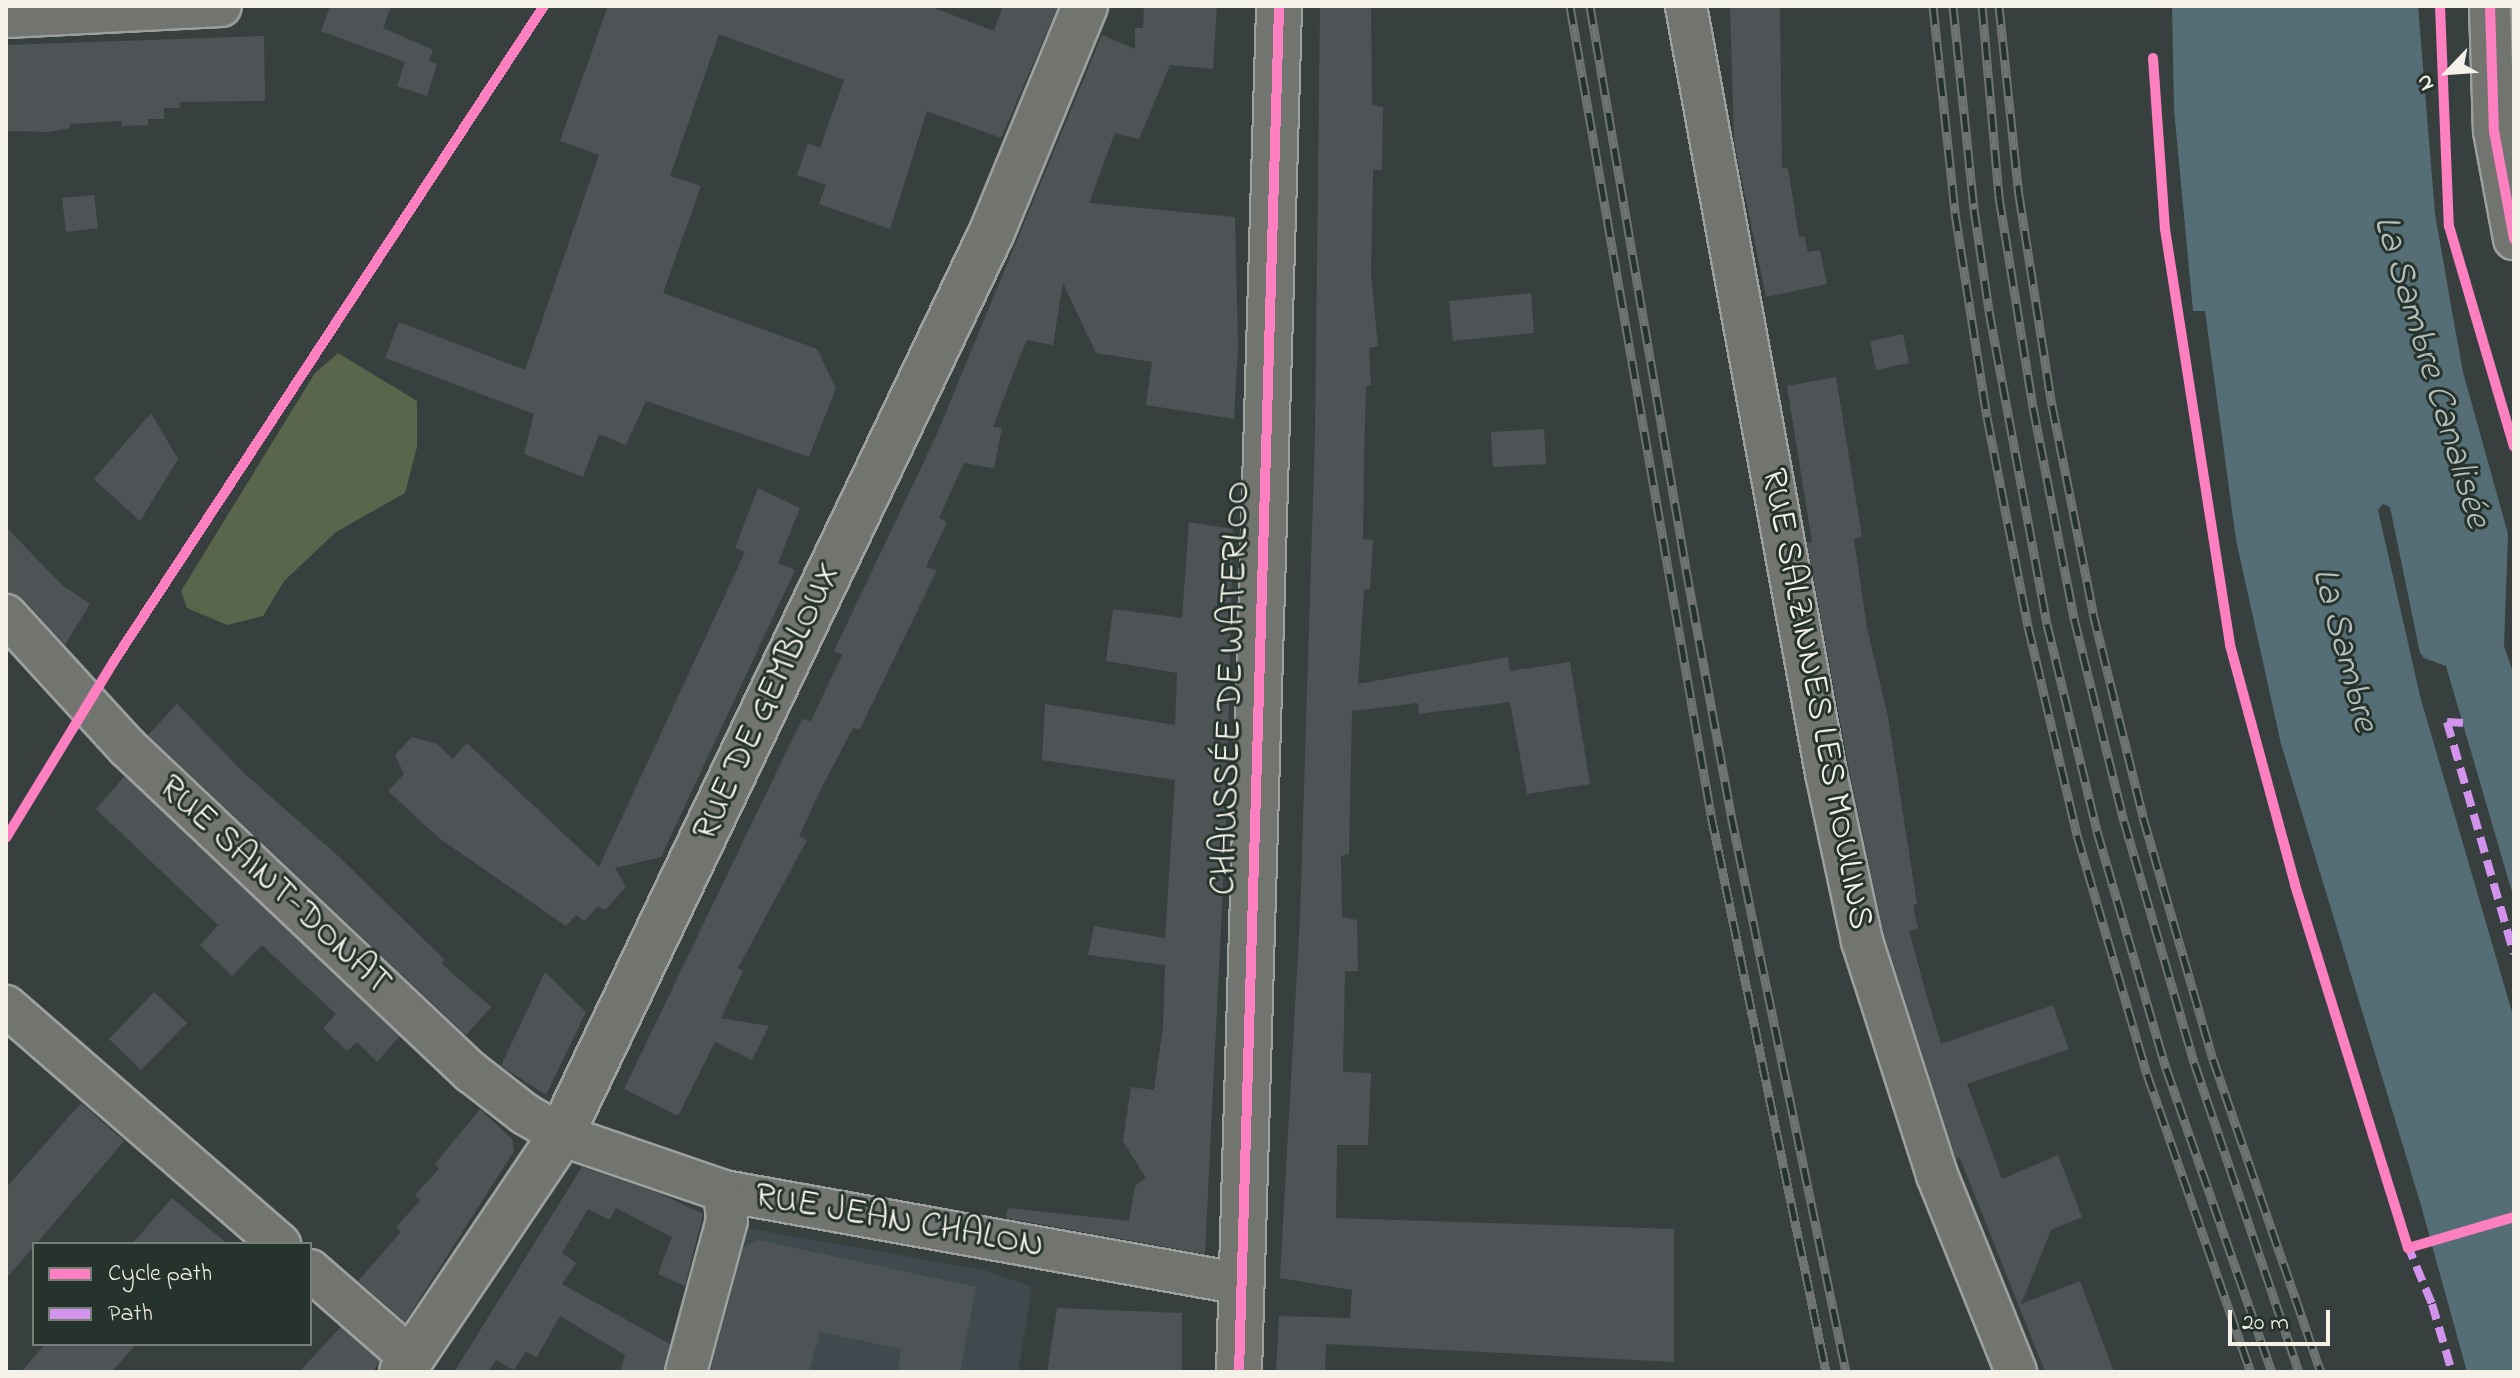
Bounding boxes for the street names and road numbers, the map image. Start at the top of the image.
street label: RUE SALZINNES LES MOULINS [1750,465,1882,933]
street label: CHAUSSÉE DE WATERLOO [1203,480,1261,896]
street label: RUE DE GEMBLOUX [685,556,851,848]
street label: RUE SAINT-DONAT [149,767,399,1005]
street label: RUE JEAN CHALON [751,1175,1047,1269]

